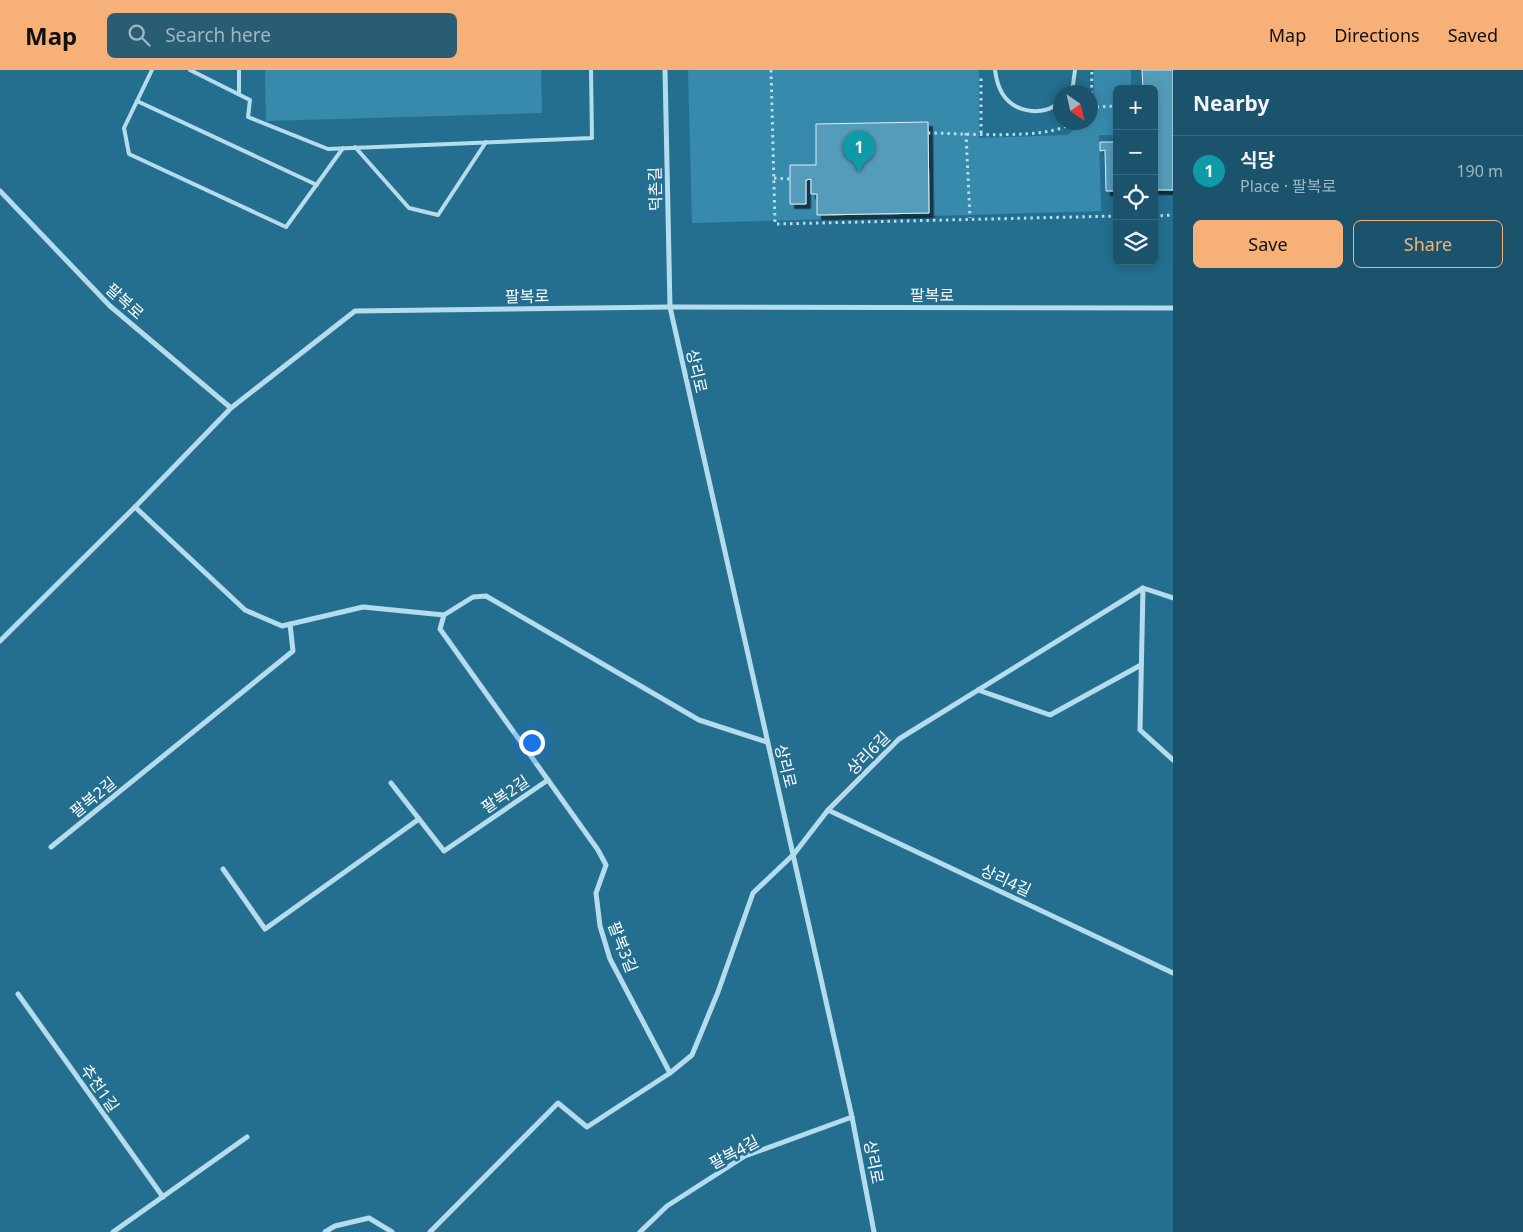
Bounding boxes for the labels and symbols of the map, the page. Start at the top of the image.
north arrow [1053,85,1098,130]
pin: 1 [843,131,875,172]
street label: 덕촌길 [644,167,666,211]
street label: 팔복로 [101,278,149,324]
street label: 팔복로 [910,284,954,306]
street label: 팔복로 [505,285,550,307]
street label: 상리로 [681,347,713,395]
street label: 상리6길 [841,726,895,780]
your location [519,730,545,756]
street label: 상리로 [770,742,802,790]
street label: 팔복2길 [477,770,533,818]
street label: 팔복2길 [65,772,121,822]
street label: 상리4길 [977,859,1035,901]
street label: 팔복3길 [603,918,643,976]
street label: 추천1길 [76,1060,124,1116]
street label: 팔복4길 [705,1130,763,1174]
street label: 상리로 [859,1138,889,1186]

